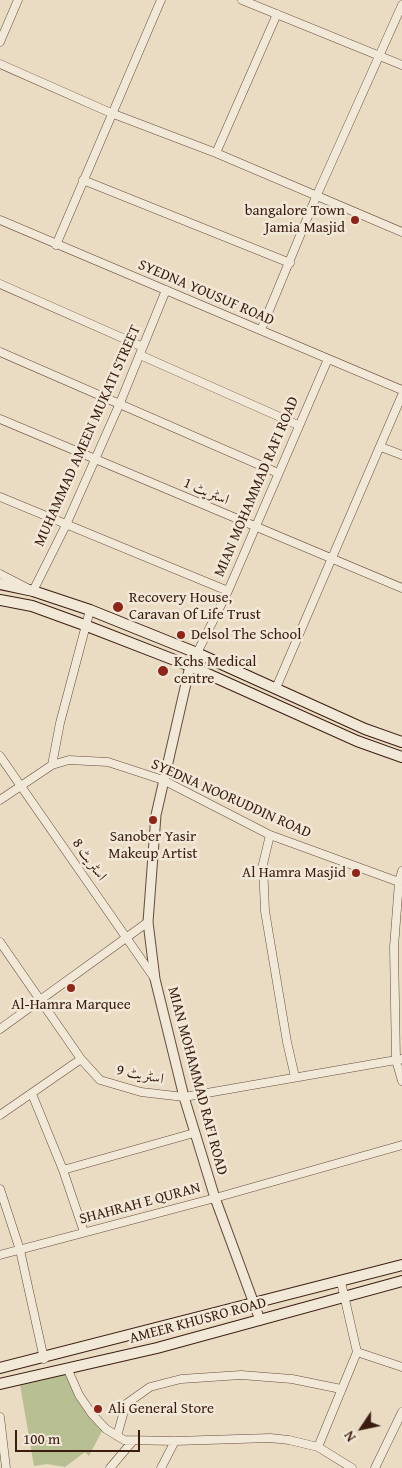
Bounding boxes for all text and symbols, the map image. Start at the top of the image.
place label: bangalore Town Jamia Masjid [245,202,345,237]
marker: bangalore Town Jamia Masjid [349,214,361,226]
street label: SYEDNA YOUSUF ROAD [135,256,277,330]
street label: MUHAMMAD AMEEN MUKATI STREET [31,322,145,550]
street label: MIAN MOHAMMAD RAFI ROAD [211,394,303,580]
street label: اسٹریٹ 1 [180,474,232,510]
place label: Recovery House, Caravan Of Life Trust [129,589,261,624]
marker: Recovery House, Caravan Of Life Trust [111,600,125,614]
place label: Delsol The School [191,626,301,644]
marker: Delsol The School [175,629,187,641]
place label: Kchs Medical centre [174,653,256,688]
marker: Kchs Medical centre [156,664,170,678]
street label: SYEDNA NOORUDDIN ROAD [148,756,314,842]
marker: Sanober Yasir Makeup Artist [147,814,159,826]
place label: Sanober Yasir Makeup Artist [108,828,198,863]
street label: اسٹریٹ 8 [68,835,110,885]
place label: Al Hamra Masjid [242,864,346,882]
marker: Al Hamra Masjid [350,867,362,879]
marker: Al-Hamra Marquee [65,982,77,994]
street label: MIAN MOHAMMAD RAFI ROAD [163,985,231,1177]
place label: Al-Hamra Marquee [11,996,131,1014]
street label: اسٹریٹ 9 [115,1061,165,1089]
street label: SHAHRAH E QURAN [77,1179,203,1229]
street label: AMEER KHUSRO ROAD [128,1294,268,1348]
place label: Ali General Store [108,1400,214,1418]
marker: Ali General Store [92,1403,104,1415]
north arrow [337,1403,387,1453]
scale bar [18,1420,142,1452]
text: N [339,1427,360,1446]
text: 100 m [23,1428,60,1449]

